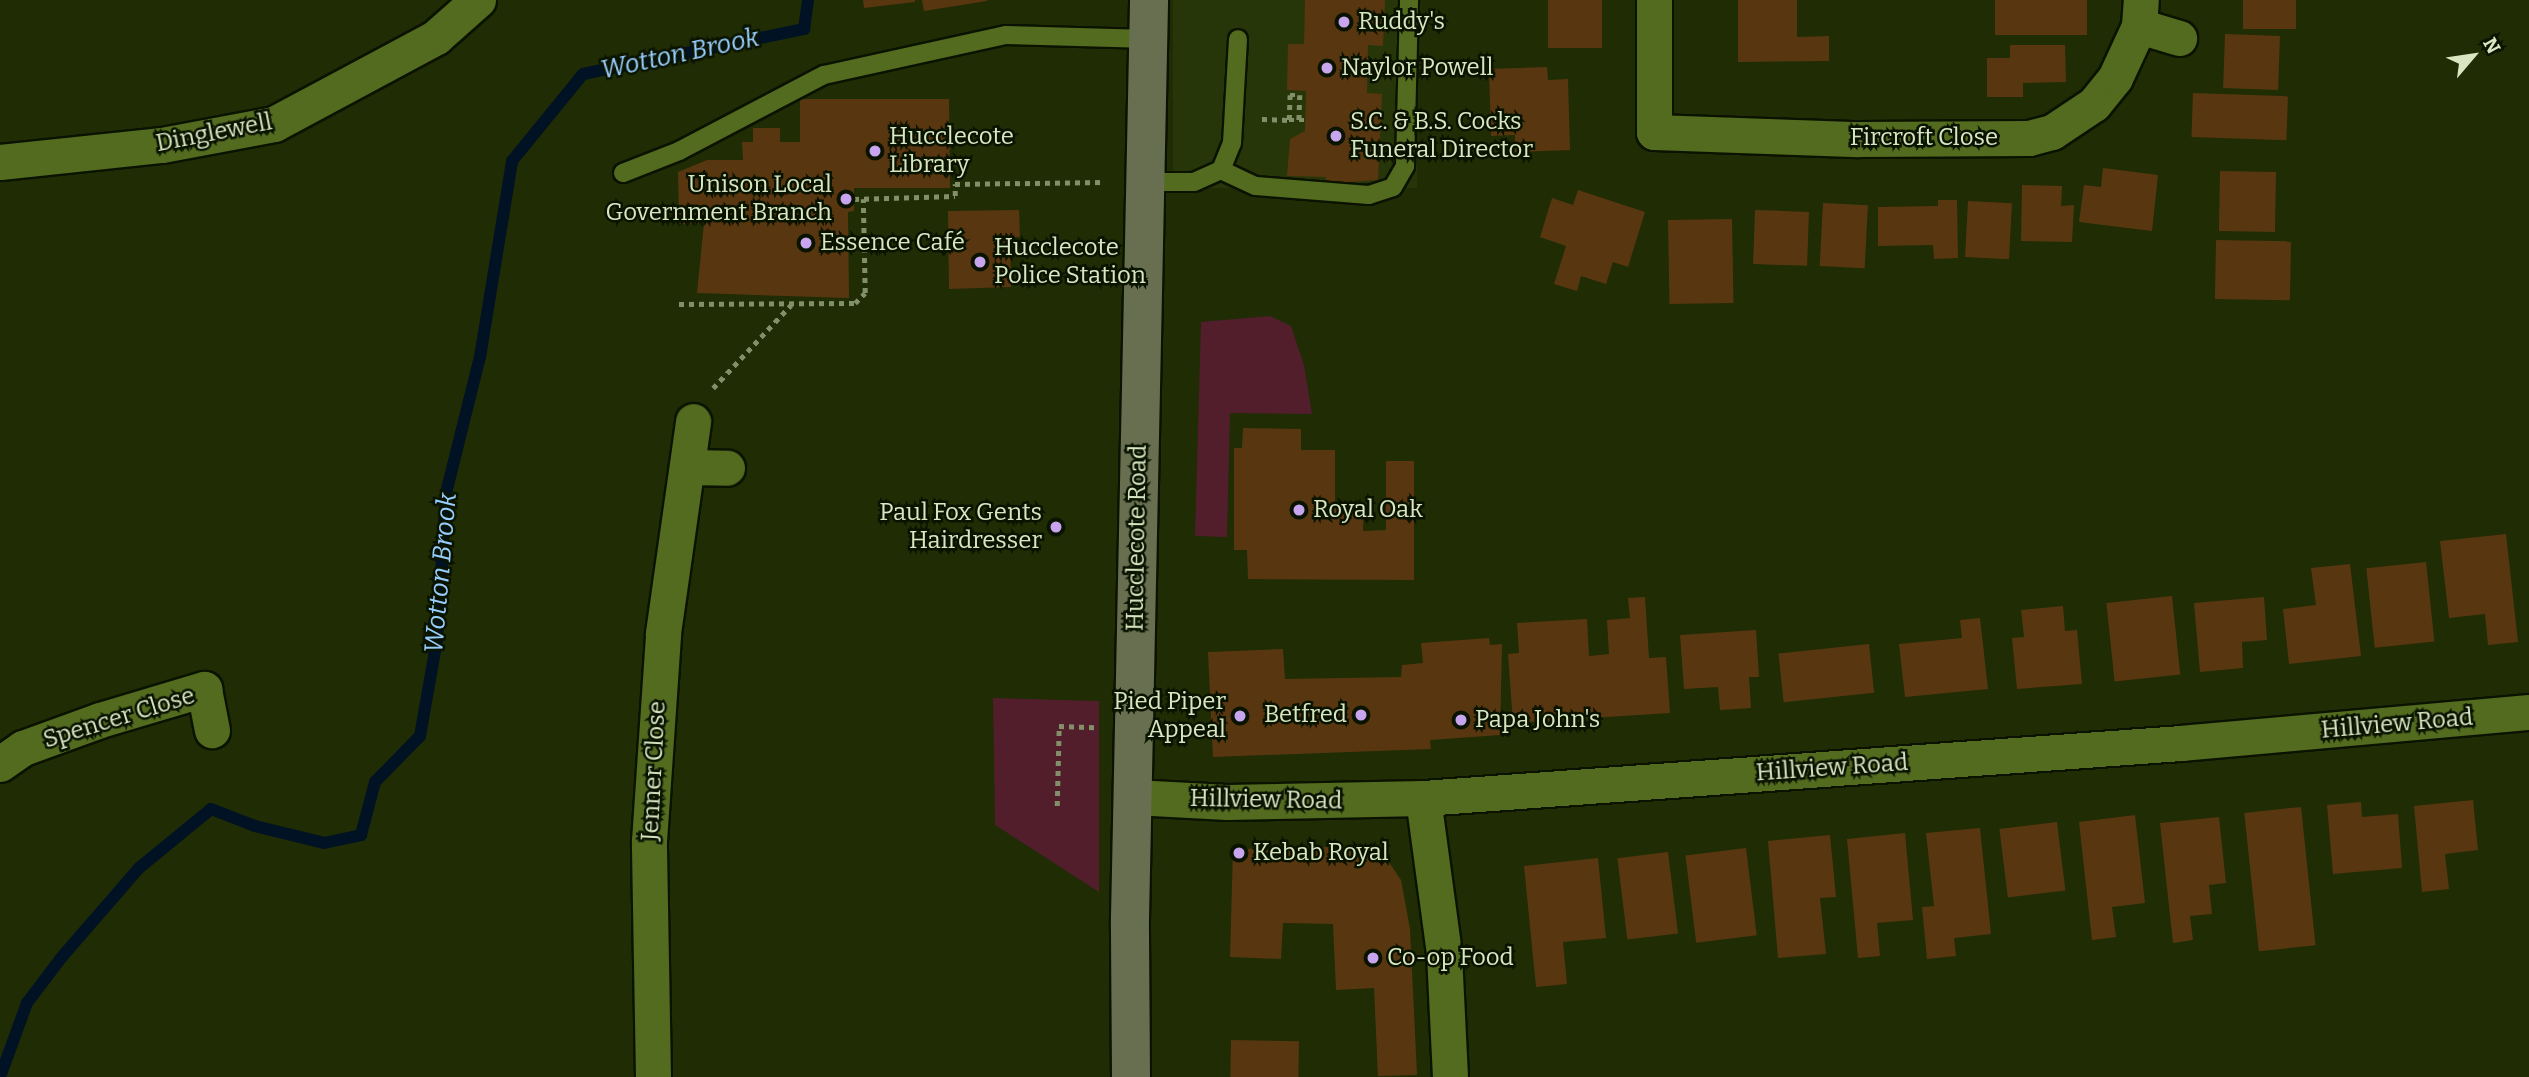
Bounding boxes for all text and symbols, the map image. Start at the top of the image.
place label: Ruddy's [1358,8,1445,36]
marker: Ruddy's [1336,14,1352,30]
north arrow [2438,21,2508,91]
water label: Wotton Brook [598,22,762,86]
text: N [2478,34,2505,58]
place label: Naylor Powell [1341,54,1494,82]
marker: Naylor Powell [1319,60,1335,76]
street label: Dinglewell [154,108,274,158]
place label: S.C. & B.S. Cocks Funeral Director [1350,108,1533,164]
place label: Hucclecote Library [889,123,1014,179]
street label: Fircroft Close [1850,124,1998,152]
marker: S.C. & B.S. Cocks Funeral Director [1328,128,1344,144]
marker: Hucclecote Library [867,143,883,159]
place label: Unison Local Government Branch [606,171,832,227]
marker: Unison Local Government Branch [838,191,854,207]
place label: Essence Café [820,229,965,257]
place label: Hucclecote Police Station [994,234,1146,290]
marker: Essence Café [798,235,814,251]
marker: Hucclecote Police Station [972,254,988,270]
street label: Hucclecote Road [1121,445,1153,631]
water label: Wotton Brook [418,491,464,655]
place label: Royal Oak [1313,496,1423,524]
place label: Paul Fox Gents Hairdresser [879,499,1042,555]
marker: Royal Oak [1291,502,1307,518]
marker: Paul Fox Gents Hairdresser [1048,519,1064,535]
street label: Spencer Close [40,681,198,755]
place label: Pied Piper Appeal [1113,688,1226,744]
street label: Jenner Close [636,700,672,842]
place label: Betfred [1264,701,1347,729]
street label: Hillview Road [2320,703,2474,745]
place label: Papa John's [1475,706,1600,734]
marker: Betfred [1353,707,1369,723]
marker: Pied Piper Appeal [1232,708,1248,724]
marker: Papa John's [1453,712,1469,728]
street label: Hillview Road [1755,748,1909,788]
street label: Hillview Road [1190,784,1342,816]
place label: Kebab Royal [1253,839,1389,867]
marker: Kebab Royal [1231,845,1247,861]
place label: Co-op Food [1387,944,1514,972]
marker: Co-op Food [1365,950,1381,966]

